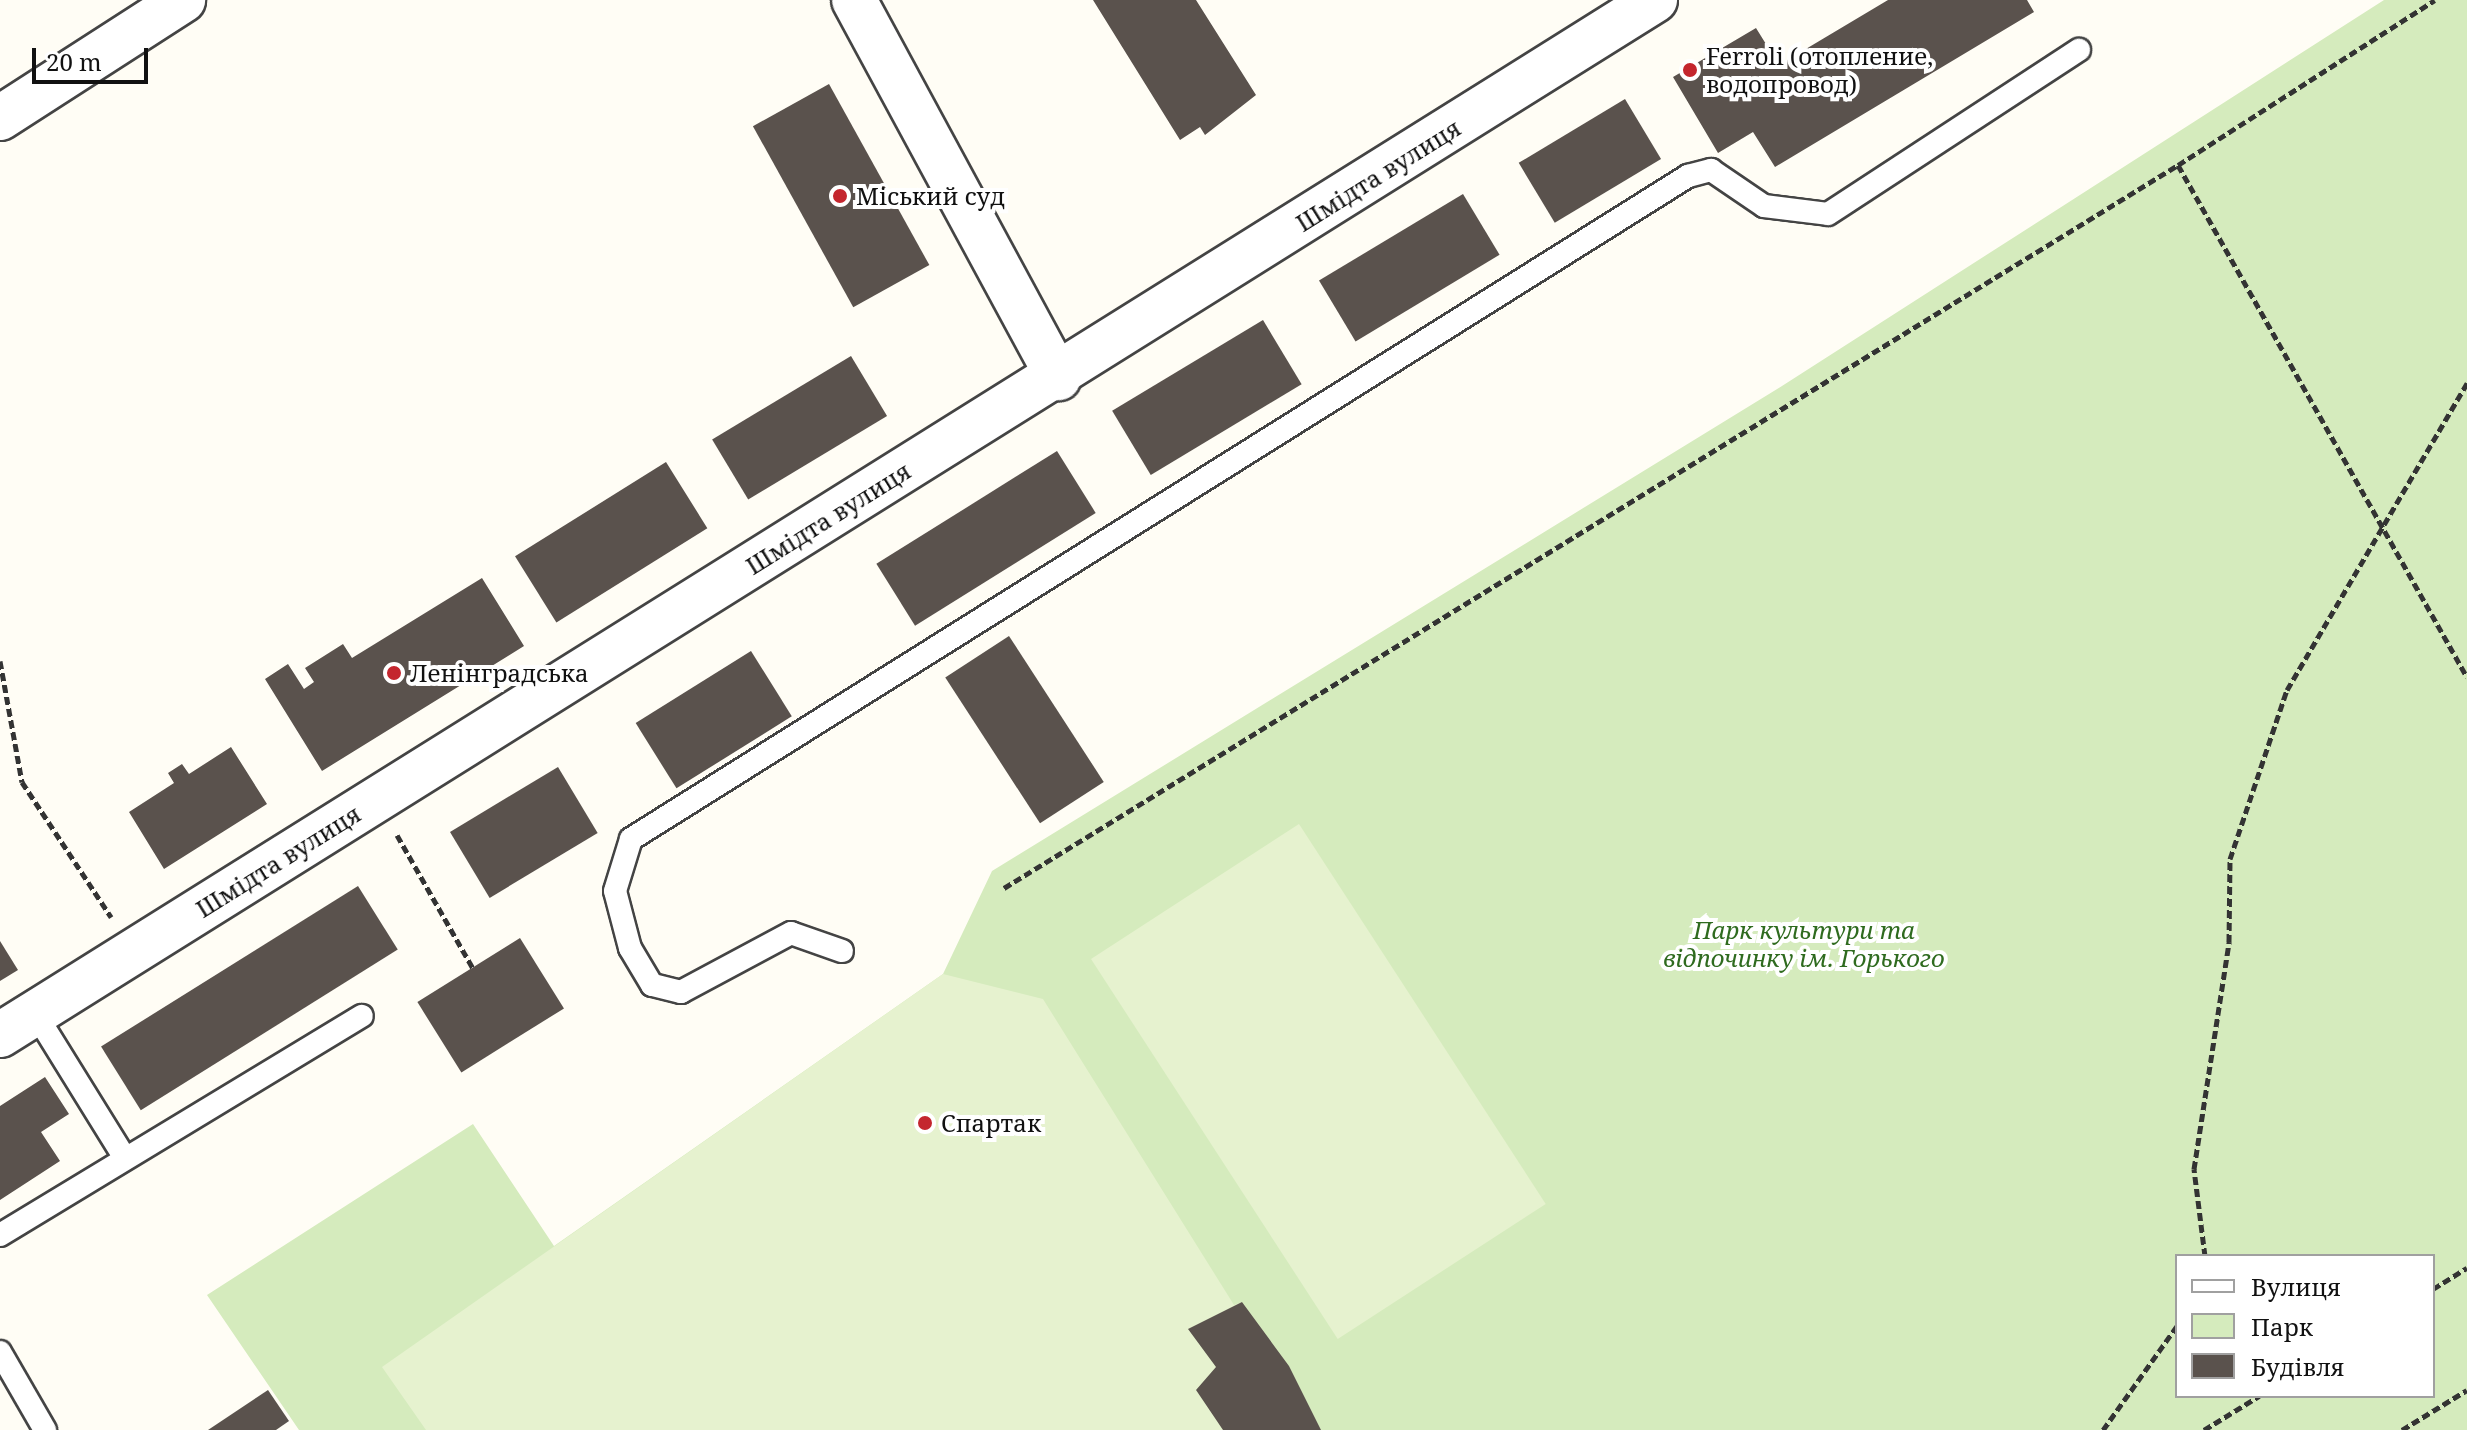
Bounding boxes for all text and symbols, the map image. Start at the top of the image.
scale bar [36,32,152,82]
place label: Ferroli (отопление, водопровод) [1706,42,1933,98]
text: 20 m [46,45,102,78]
marker: Ferroli (отопление, водопровод) [1681,61,1699,79]
street label: Шмідта вулиця [1290,113,1466,237]
place label: Міський суд [856,182,1005,210]
marker: Міський суд [831,187,849,205]
street label: Шмідта вулиця [740,456,916,580]
place label: Ленінградська [410,659,589,687]
marker: Ленінградська [385,664,403,682]
street label: Шмідта вулиця [190,799,366,923]
park label: Парк культури та відпочинку ім. Горького [1663,916,1945,972]
place label: Спартак [941,1109,1041,1137]
marker: Спартак [916,1114,934,1132]
legend [2175,1254,2435,1398]
text: Вулиця [2251,1270,2341,1303]
text: Парк [2251,1310,2313,1343]
text: Будівля [2251,1350,2345,1383]

